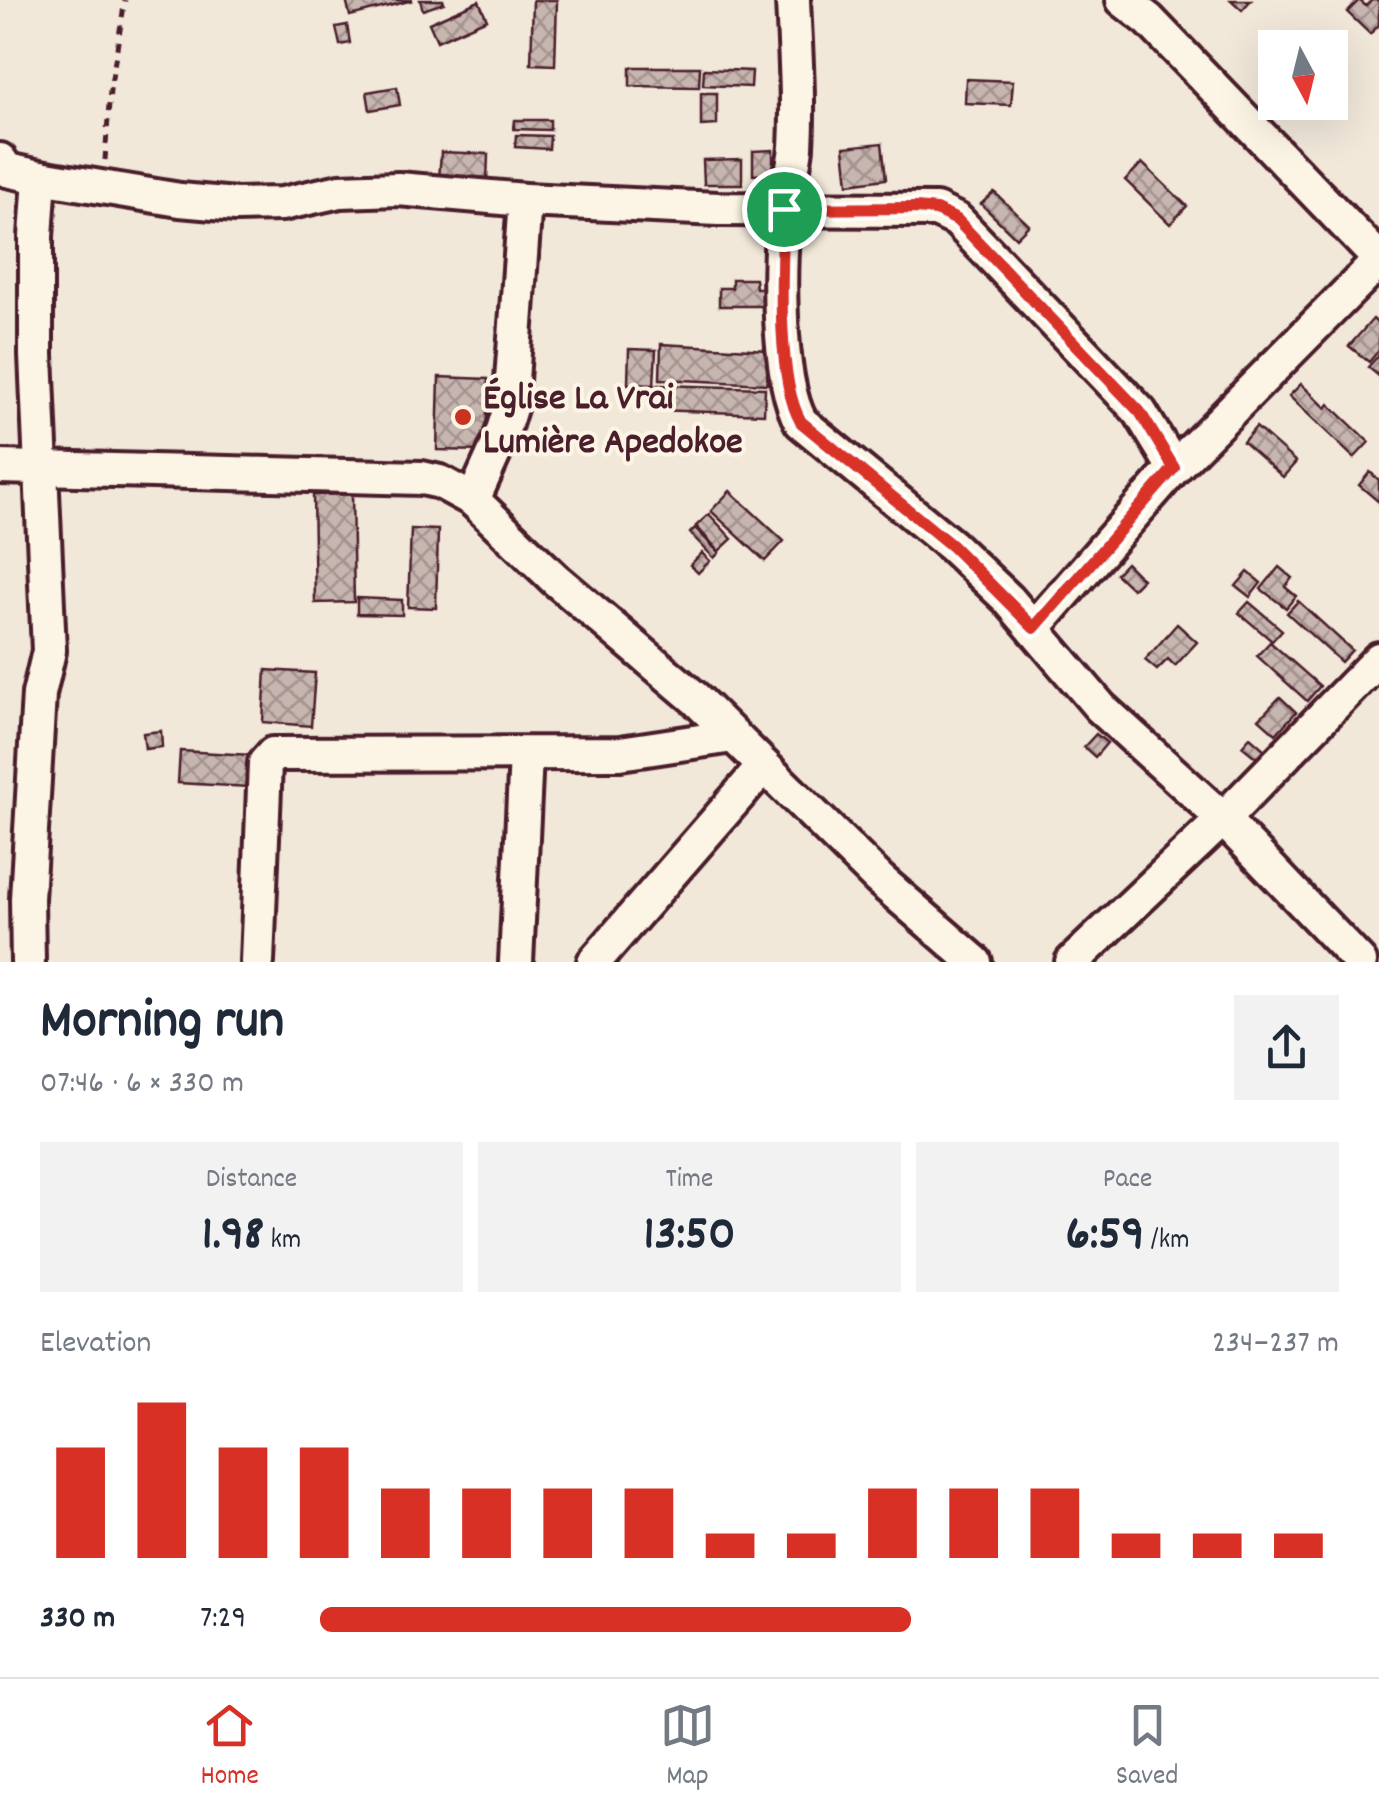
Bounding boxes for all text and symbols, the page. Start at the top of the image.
north arrow [1258,30,1348,120]
map controls [1258,30,1348,120]
pin [742,167,827,252]
icon: arrive [757,182,812,237]
place label: Église La Vrai Lumière Apedokoe [483,373,743,472]
marker: Église La Vrai Lumière Apedokoe [452,406,474,428]
text: Morning run [40,985,284,1064]
button: share [1234,995,1339,1100]
text: 07:46 · 6 × 330 m [40,1062,244,1108]
text: Distance [206,1161,297,1201]
text: Time [666,1161,713,1201]
text: Pace [1103,1161,1152,1201]
text: 1.98 [202,1201,264,1273]
text: 13:50 [644,1201,735,1273]
text: 6:59 [1066,1201,1144,1273]
text: km [264,1222,301,1262]
text: /km [1144,1222,1189,1262]
text: Elevation [40,1322,151,1368]
text: 234–237 m [1212,1322,1339,1368]
text: 330 m [40,1597,115,1643]
text: 7:29 [200,1597,246,1643]
tab: Home [201,1698,259,1798]
tab: Map [660,1698,715,1798]
tab: Saved [1116,1698,1178,1798]

